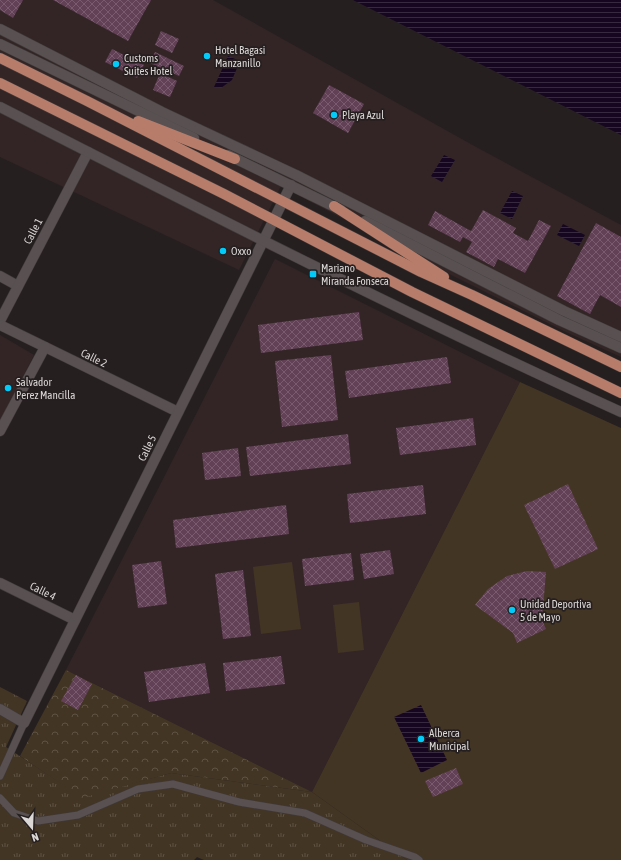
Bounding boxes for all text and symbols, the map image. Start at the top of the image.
place label: Hotel Bagasi Manzanillo [215,44,265,69]
marker: Hotel Bagasi Manzanillo [202,51,212,61]
place label: Customs Suites Hotel [124,52,173,77]
marker: Customs Suites Hotel [111,59,121,69]
place label: Playa Azul [342,109,384,121]
marker: Playa Azul [329,110,339,120]
street label: Calle 1 [21,216,45,246]
place label: Oxxo [231,245,251,257]
marker: Oxxo [218,246,228,256]
place label: Mariano Miranda Fonseca [321,262,389,287]
marker: Mariano Miranda Fonseca [308,269,318,279]
street label: Calle 2 [79,347,109,369]
place label: Salvador Perez Mancilla [16,376,75,401]
marker: Salvador Perez Mancilla [3,383,13,393]
street label: Calle 5 [136,433,158,463]
street label: Calle 4 [28,580,58,602]
place label: Unidad Deportiva 5 de Mayo [520,598,591,623]
marker: Unidad Deportiva 5 de Mayo [507,605,517,615]
place label: Alberca Municipal [429,727,469,752]
marker: Alberca Municipal [416,734,426,744]
north arrow [12,808,52,848]
text: N [30,831,40,844]

